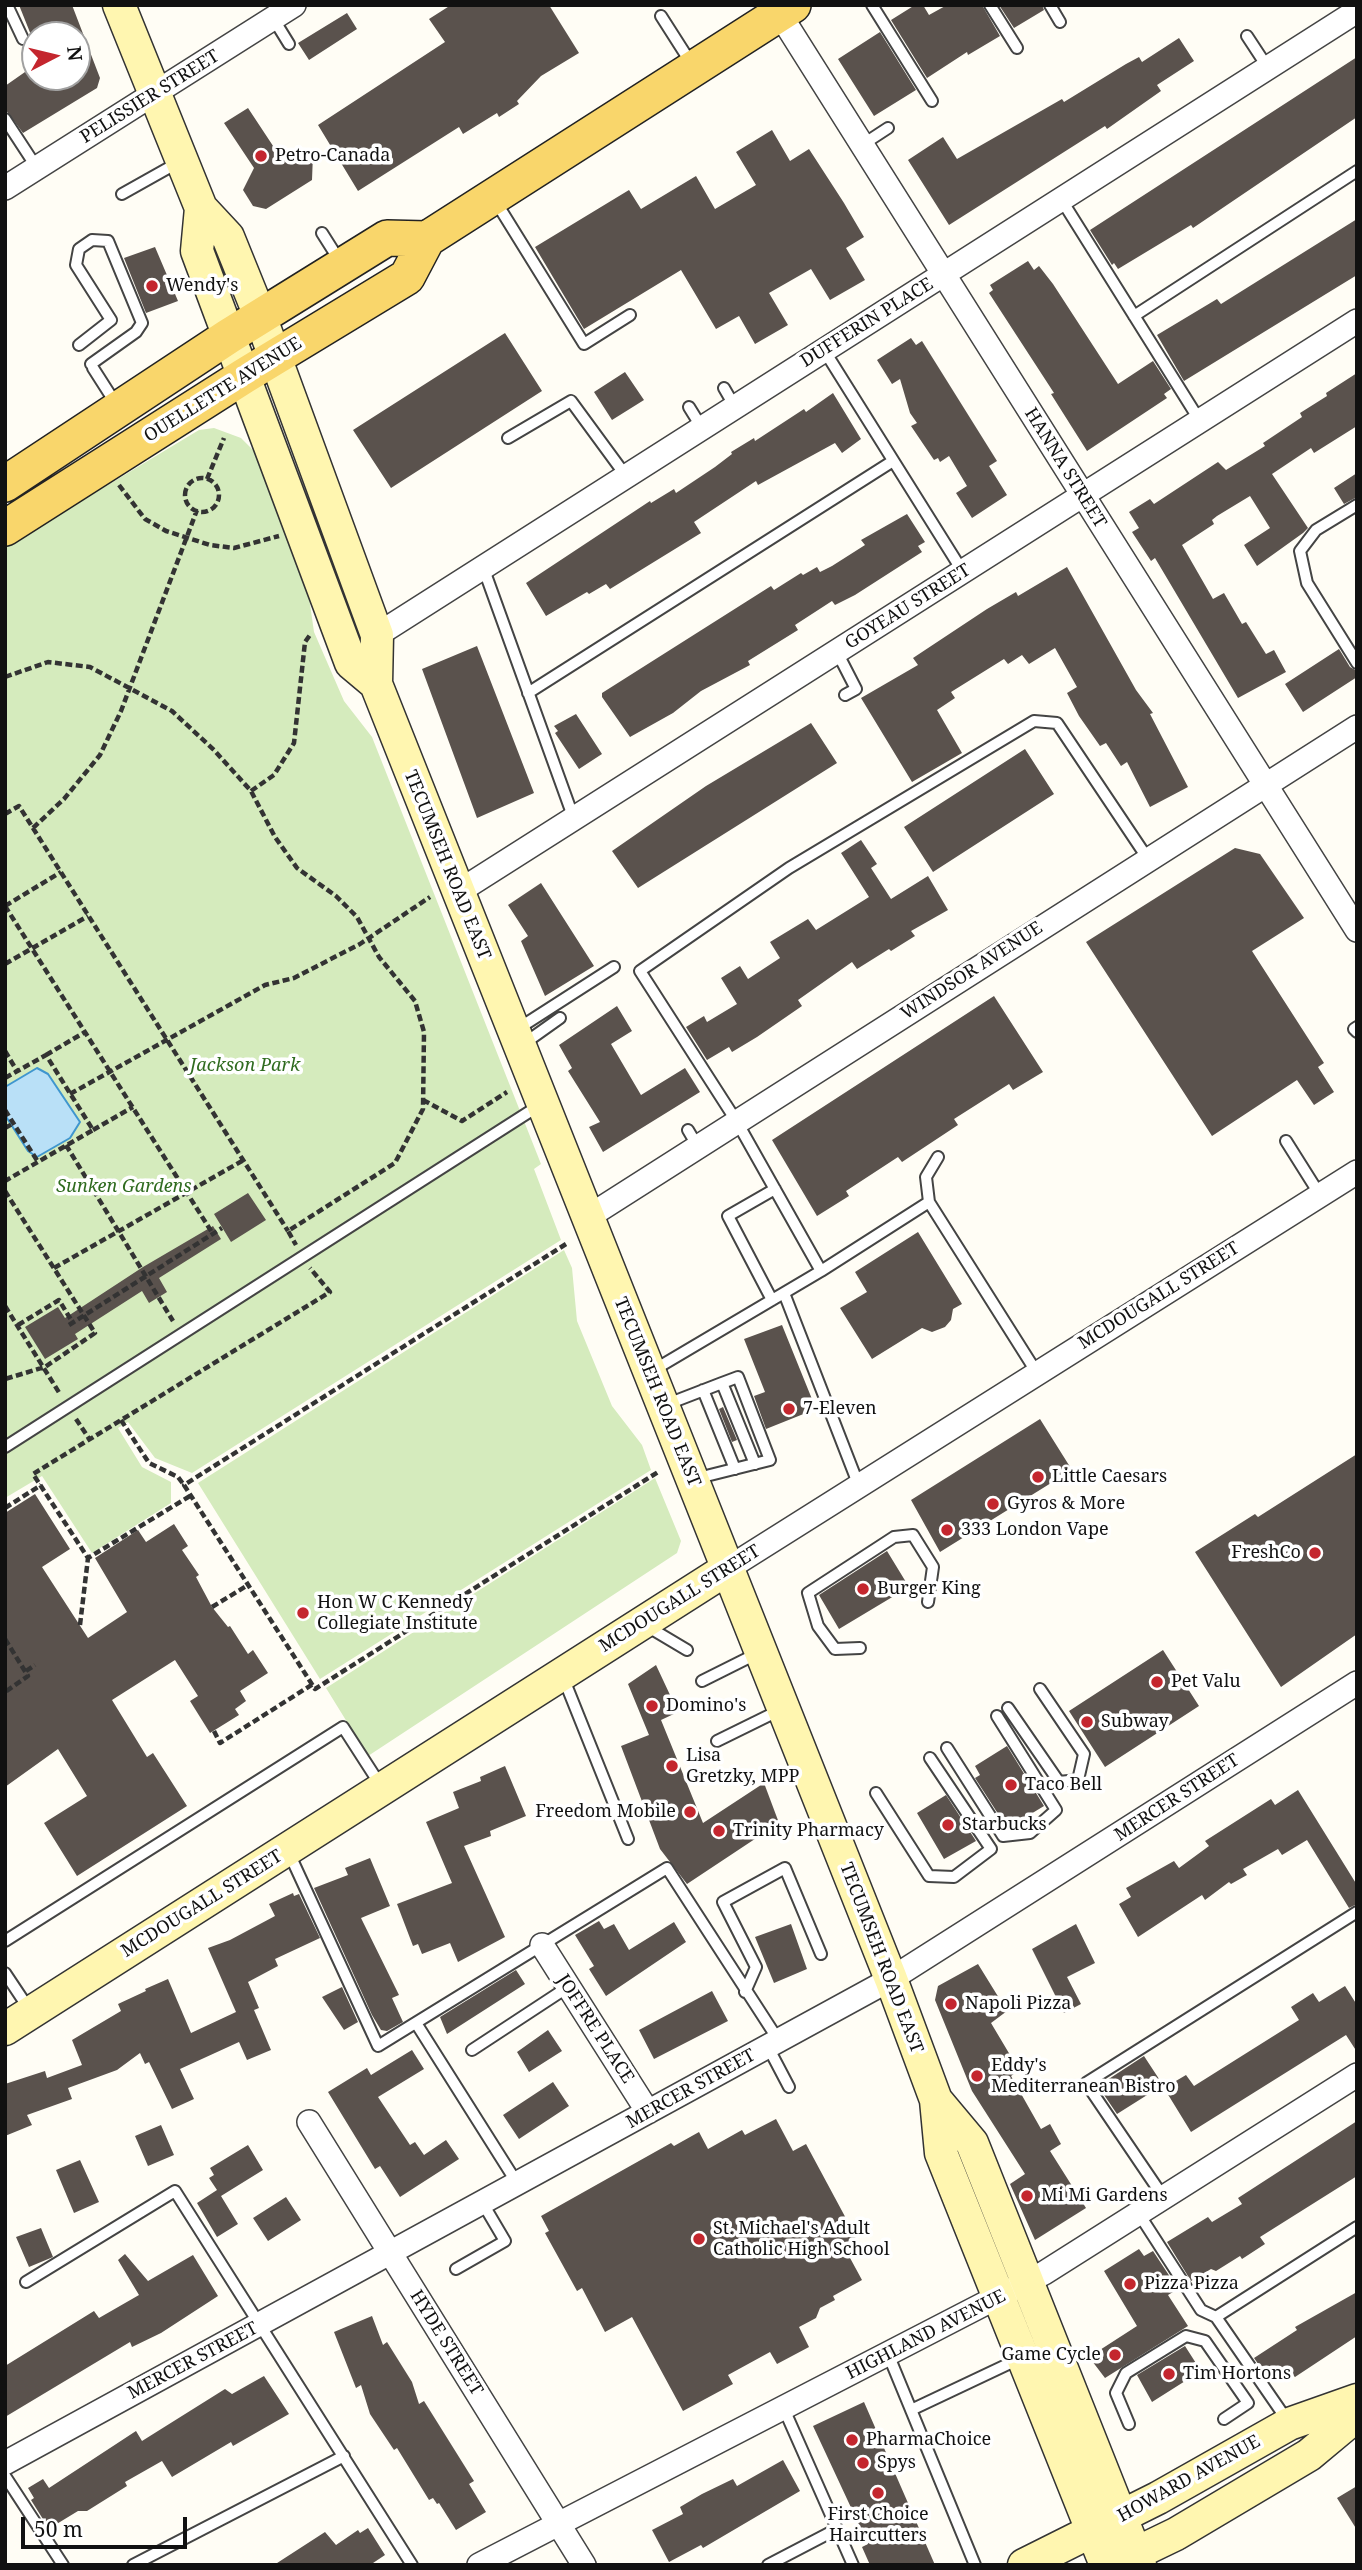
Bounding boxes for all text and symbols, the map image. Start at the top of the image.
north arrow [21,21,91,91]
text: N [61,45,89,63]
street label: PELISSIER STREET [77,46,223,148]
place label: Petro-Canada [275,145,390,167]
marker: Petro-Canada [253,148,269,164]
street label: DUFFERIN PLACE [797,274,937,372]
place label: Wendy's [166,275,238,297]
marker: Wendy's [144,278,160,294]
street label: OUELLETTE AVENUE [140,333,306,447]
street label: HANNA STREET [1019,404,1111,532]
street label: GOYEAU STREET [841,560,975,654]
street label: TECUMSEH ROAD EAST [399,767,495,963]
street label: WINDSOR AVENUE [897,917,1047,1025]
park label: Jackson Park [190,1055,300,1077]
park label: Sunken Gardens [56,1176,192,1198]
street label: MCDOUGALL STREET [1075,1238,1243,1354]
street label: TECUMSEH ROAD EAST [609,1294,705,1490]
place label: 7-Eleven [803,1398,877,1420]
marker: 7-Eleven [781,1401,797,1417]
place label: Little Caesars [1052,1466,1167,1488]
marker: Little Caesars [1030,1469,1046,1485]
place label: Gyros & More [1007,1493,1125,1515]
marker: Gyros & More [985,1496,1001,1512]
place label: 333 London Vape [961,1519,1109,1541]
marker: 333 London Vape [939,1522,955,1538]
street label: MCDOUGALL STREET [596,1541,764,1657]
place label: FreshCo [1231,1542,1301,1564]
marker: FreshCo [1307,1545,1323,1561]
place label: Burger King [877,1578,981,1600]
marker: Burger King [855,1581,871,1597]
place label: Hon W C Kennedy Collegiate Institute [317,1592,478,1634]
marker: Hon W C Kennedy Collegiate Institute [295,1605,311,1621]
place label: Pet Valu [1171,1671,1241,1693]
marker: Pet Valu [1149,1674,1165,1690]
place label: Domino's [666,1695,746,1717]
marker: Domino's [644,1698,660,1714]
place label: Subway [1101,1711,1169,1733]
marker: Subway [1079,1714,1095,1730]
place label: Lisa Gretzky, MPP [686,1745,799,1788]
street label: MERCER STREET [1111,1750,1243,1846]
marker: Lisa Gretzky, MPP [664,1758,680,1774]
place label: Taco Bell [1025,1774,1102,1796]
marker: Taco Bell [1003,1777,1019,1793]
place label: Freedom Mobile [535,1801,676,1823]
marker: Freedom Mobile [682,1804,698,1820]
place label: Starbucks [962,1814,1047,1836]
marker: Starbucks [940,1817,956,1833]
place label: Trinity Pharmacy [733,1820,884,1842]
marker: Trinity Pharmacy [711,1823,727,1839]
street label: MCDOUGALL STREET [118,1846,286,1962]
street label: TECUMSEH ROAD EAST [835,1860,927,2056]
street label: JOFFRE PLACE [552,1971,638,2087]
place label: Napoli Pizza [965,1993,1071,2015]
marker: Napoli Pizza [943,1996,959,2012]
street label: MERCER STREET [623,2045,759,2133]
place label: Eddy's Mediterranean Bistro [991,2055,1176,2098]
marker: Eddy's Mediterranean Bistro [969,2068,985,2084]
place label: Mi Mi Gardens [1041,2185,1168,2207]
marker: Mi Mi Gardens [1019,2188,1035,2204]
place label: St. Michael's Adult Catholic High School [713,2218,889,2260]
marker: St. Michael's Adult Catholic High School [691,2231,707,2247]
place label: Pizza Pizza [1144,2273,1239,2295]
marker: Pizza Pizza [1122,2276,1138,2292]
street label: HIGHLAND AVENUE [843,2285,1009,2385]
street label: HYDE STREET [405,2286,487,2400]
street label: MERCER STREET [124,2318,262,2404]
place label: Game Cycle [1001,2344,1101,2366]
marker: Game Cycle [1107,2347,1123,2363]
place label: Tim Hortons [1183,2363,1291,2385]
marker: Tim Hortons [1161,2366,1177,2382]
place label: PharmaChoice [866,2429,991,2451]
street label: HOWARD AVENUE [1114,2431,1264,2527]
marker: PharmaChoice [844,2432,860,2448]
place label: Spys [877,2452,916,2474]
marker: Spys [855,2455,871,2471]
marker: First Choice Haircutters [870,2485,886,2501]
scale bar [24,2504,191,2548]
place label: First Choice Haircutters [827,2504,929,2546]
text: 50 m [34,2515,83,2543]

